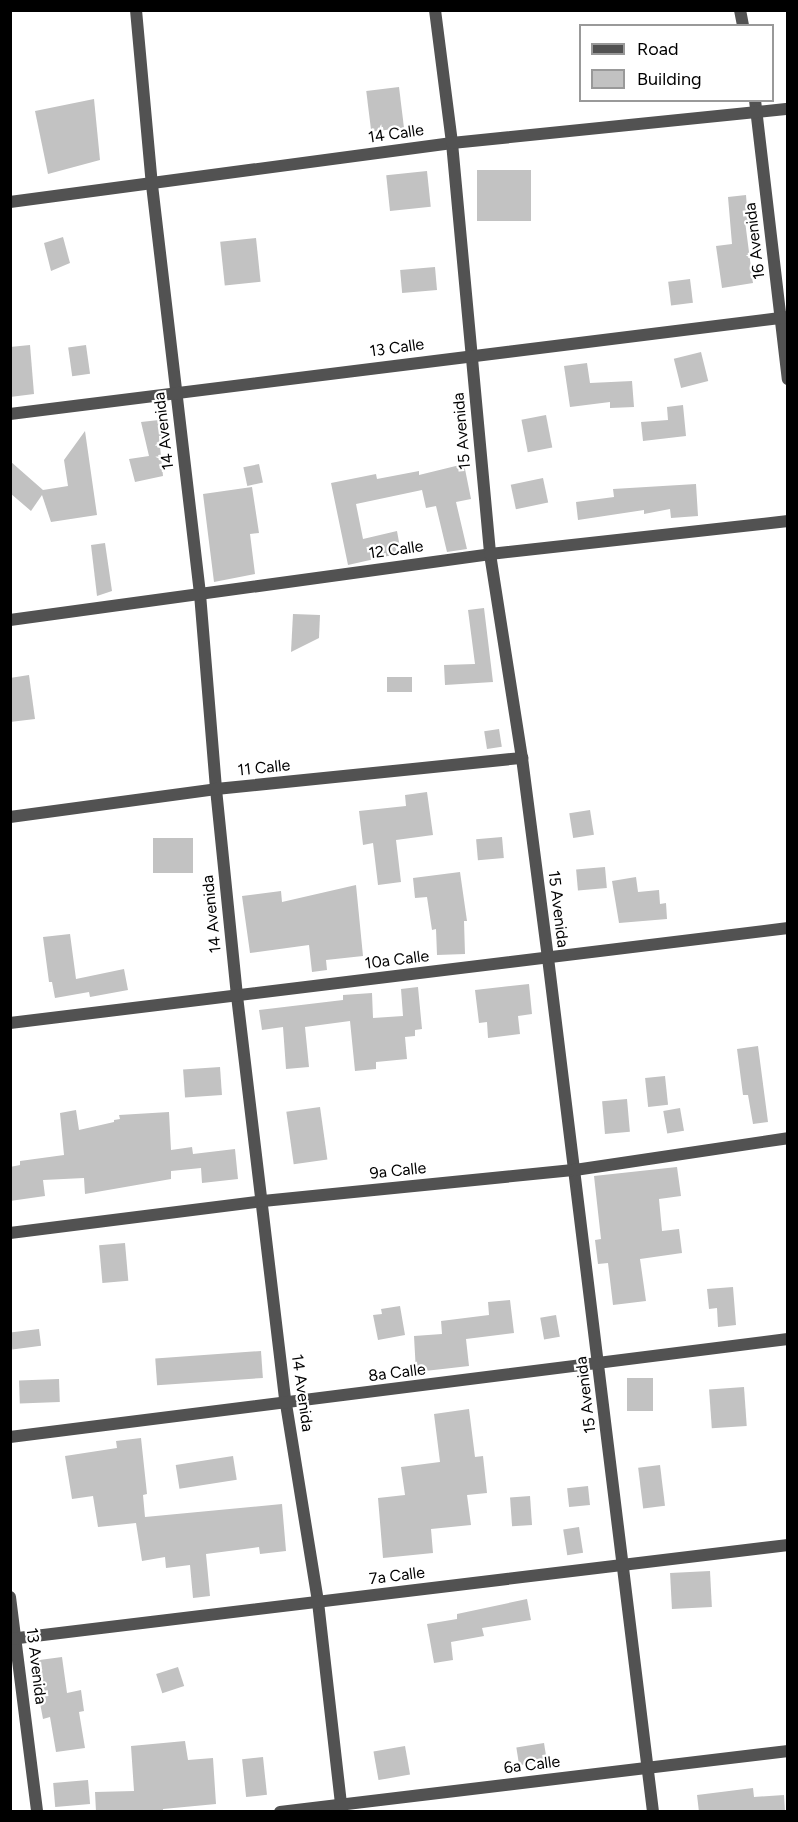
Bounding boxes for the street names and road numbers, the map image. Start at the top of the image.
street label: 14 Calle [367,121,425,147]
street label: 16 Avenida [741,201,769,281]
street label: 13 Calle [369,335,425,361]
street label: 14 Avenida [150,391,178,471]
street label: 15 Avenida [449,392,475,470]
street label: 12 Calle [367,537,425,563]
street label: 11 Calle [237,756,291,780]
street label: 15 Avenida [544,869,572,949]
street label: 14 Avenida [198,874,226,954]
street label: 10a Calle [364,947,430,973]
street label: 9a Calle [369,1158,427,1184]
street label: 14 Avenida [287,1353,317,1433]
street label: 15 Avenida [572,1355,600,1435]
street label: 8a Calle [367,1360,427,1386]
street label: 7a Calle [368,1563,426,1589]
street label: 13 Avenida [22,1627,50,1705]
street label: 6a Calle [503,1752,561,1778]

